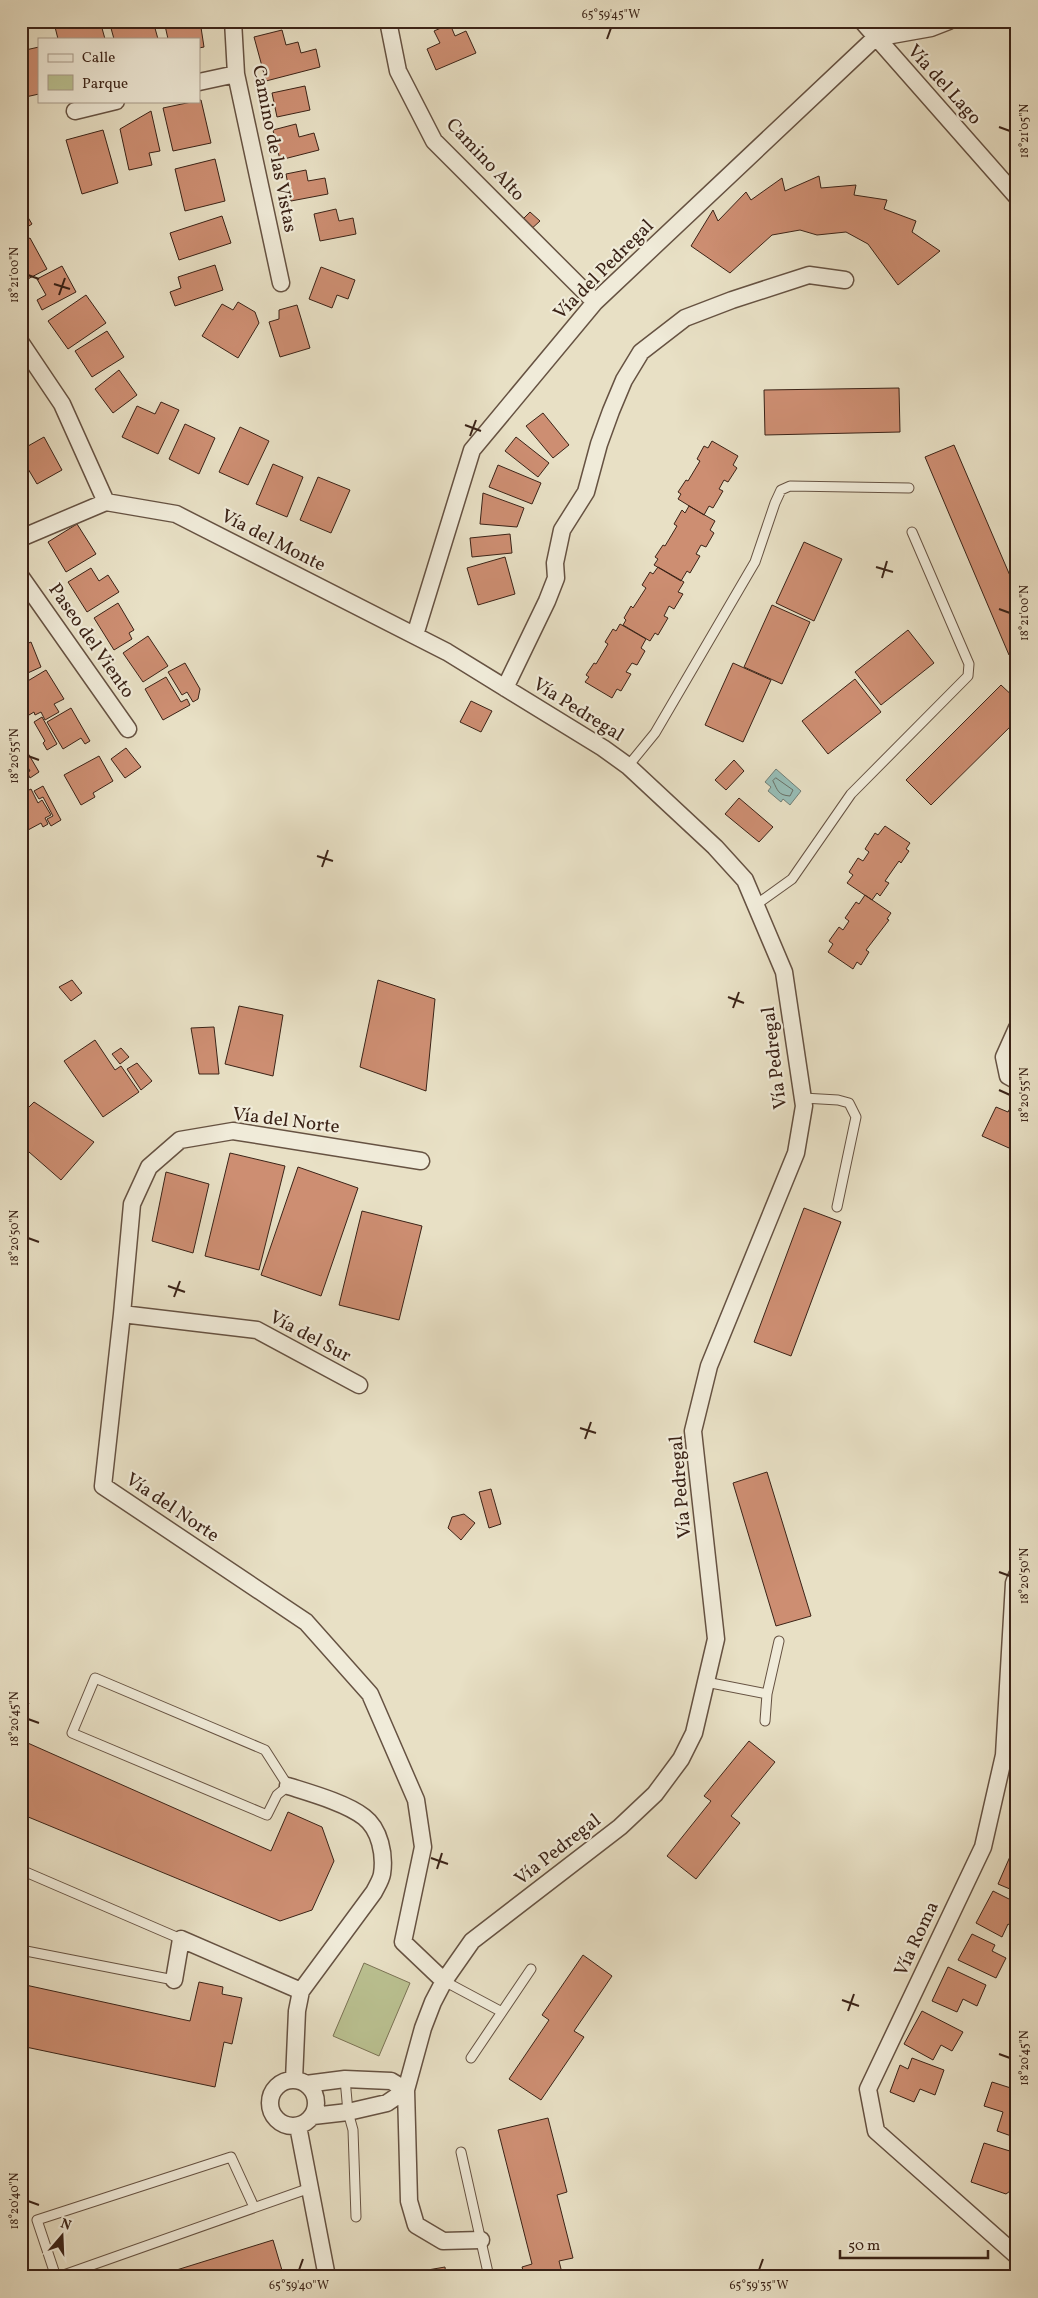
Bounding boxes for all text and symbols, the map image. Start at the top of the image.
text: 65°59'45"W [582,7,640,23]
legend [38,38,200,102]
street label: Vía del Lago [901,39,987,131]
text: Calle [82,48,115,69]
street label: Camino de las Vistas [245,63,303,235]
text: Parque [82,74,128,95]
text: 18°21'05"N [1017,104,1033,158]
street label: Camino Alto [440,113,530,207]
street label: Vía del Pedregal [548,214,660,326]
text: 18°21'00"N [7,247,23,303]
street label: Vía del Monte [216,503,330,579]
street label: Paseo del Viento [42,578,140,704]
text: 18°21'00"N [1017,585,1033,641]
street label: Vía Pedregal [527,672,629,749]
text: 18°20'55"N [7,728,23,784]
street label: Vía Pedregal [756,1005,794,1111]
text: 18°20'55"N [1017,1067,1033,1123]
street label: Vía del Norte [231,1102,341,1140]
text: 18°20'50"N [7,1210,23,1266]
street label: Vía del Sur [264,1305,356,1369]
street label: Vía Pedregal [664,1434,698,1539]
street label: Vía del Norte [120,1467,224,1549]
text: 18°20'50"N [1017,1548,1033,1604]
text: 18°20'45"N [7,1691,23,1747]
street label: Vía Pedregal [509,1808,607,1892]
street label: Vía Roma [888,1897,946,1981]
text: 18°20'45"N [1017,2030,1033,2086]
text: 18°20'40"N [7,2173,23,2229]
north arrow [38,2210,88,2260]
text: N [58,2214,74,2236]
scale bar [840,2228,988,2260]
text: 50 m [848,2236,880,2257]
text: 65°59'40"W [269,2278,329,2294]
text: 65°59'35"W [730,2278,788,2294]

